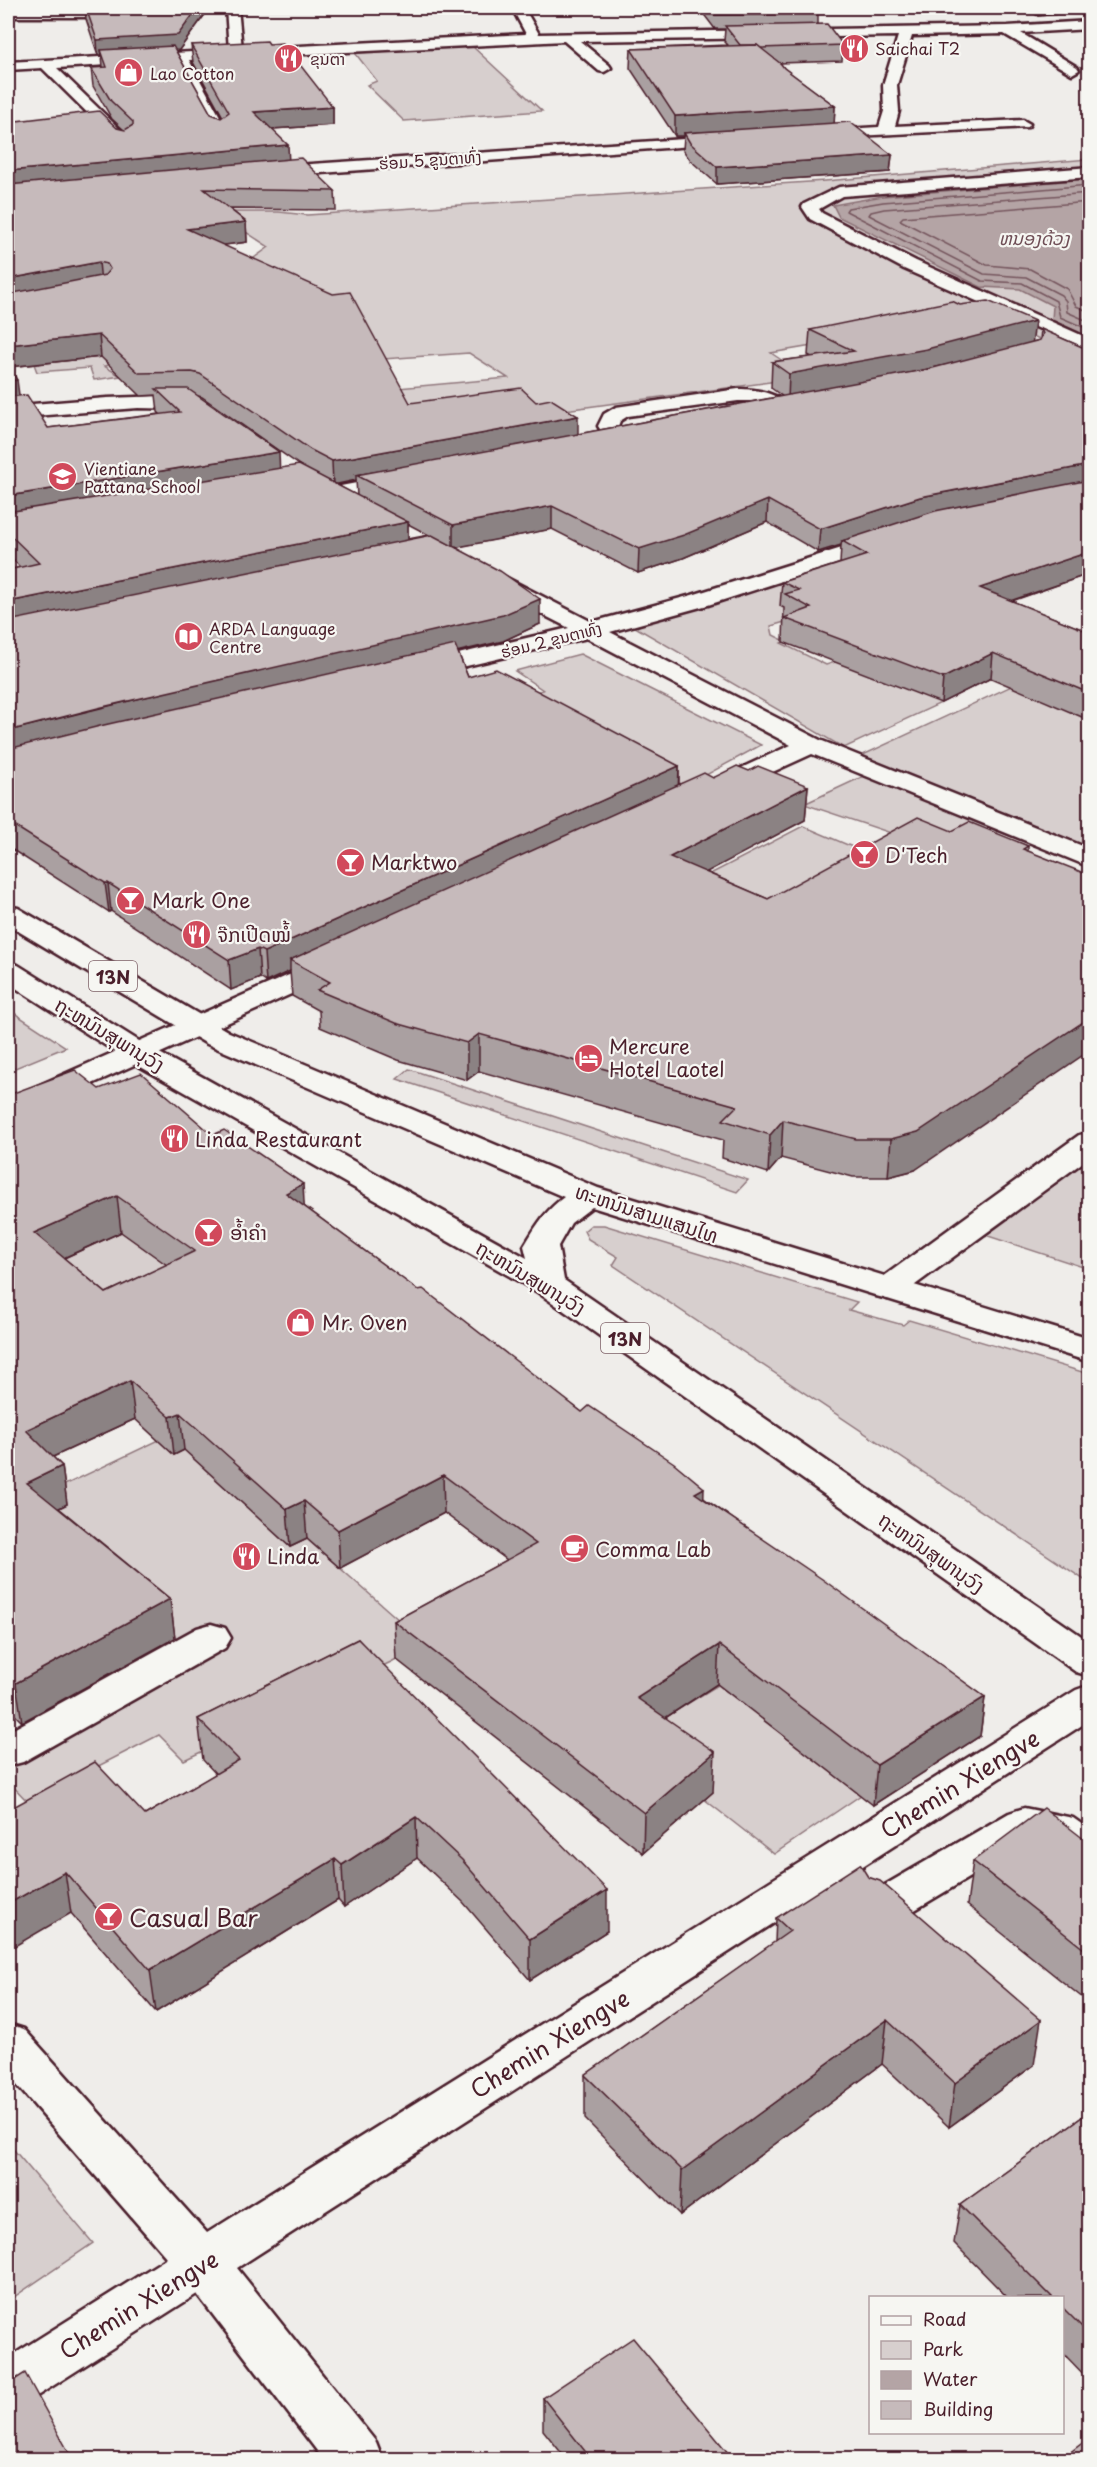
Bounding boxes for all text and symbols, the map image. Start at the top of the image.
restaurant icon: Saichai T2 [838,32,870,64]
place label: Saichai T2 [875,36,960,60]
restaurant icon: ຂຸນຕາ [273,42,305,74]
place label: ຂຸນຕາ [310,46,345,70]
shop icon: Lao Cotton [113,57,145,89]
place label: Lao Cotton [150,61,234,85]
street label: ຮ່ອມ 5 ຂູນຕາທົ່ງ [378,143,482,175]
water label: ຫນອງດ້ວງ [999,224,1071,251]
place label: Vientiane Pattana School [84,456,201,498]
school or university icon: Vientiane Pattana School [47,461,79,493]
street label: ຮ່ອມ 2 ຂູນຕາທົ່ງ [498,615,604,663]
place label: ARDA Language Centre [209,616,336,658]
library icon: ARDA Language Centre [172,621,204,653]
bar icon: D'Tech [848,839,880,871]
place label: D'Tech [885,840,948,870]
bar icon: Marktwo [334,846,366,878]
place label: Marktwo [371,847,457,877]
bar icon: Mark One [115,884,147,916]
place label: Mark One [152,885,250,915]
restaurant icon: ຈ໊ກເປີດໝ້ໍ [180,918,212,950]
place label: ຈ໊ກເປີດໝ້ໍ [217,919,291,949]
road number: 13N [89,961,137,991]
street label: ຖະຫນົນສຸພານຸວົງ [49,989,171,1079]
place label: Mercure Hotel Laotel [609,1031,724,1084]
hotel icon: Mercure Hotel Laotel [572,1042,604,1074]
restaurant icon: Linda Restaurant [158,1123,190,1155]
place label: Linda Restaurant [195,1124,362,1154]
street label: ທະຫນົນສາມແສນໄທ [572,1176,722,1250]
bar icon: ອ້ຳຄຳ [193,1216,225,1248]
place label: ອ້ຳຄຳ [230,1217,267,1247]
street label: ຖະຫນົນສຸພານຸວົງ [470,1232,592,1322]
shop icon: Mr. Oven [285,1306,317,1338]
place label: Mr. Oven [322,1307,408,1337]
road number: 13N [601,1323,649,1353]
street label: ຖະຫນົນສຸພານຸວົງ [873,1504,991,1600]
cafe icon: Comma Lab [558,1533,590,1565]
place label: Comma Lab [595,1534,711,1564]
restaurant icon: Linda [230,1540,262,1572]
place label: Linda [267,1541,320,1571]
street label: Chemin Xiengve [872,1720,1046,1846]
place label: Casual Bar [129,1899,258,1935]
bar icon: Casual Bar [92,1901,124,1933]
street label: Chemin Xiengve [462,1980,636,2106]
street label: Chemin Xiengve [51,2241,225,2367]
legend [869,2296,1064,2434]
text: Road [923,2305,967,2332]
text: Park [923,2335,963,2362]
text: Water [923,2365,978,2392]
text: Building [923,2395,993,2422]

